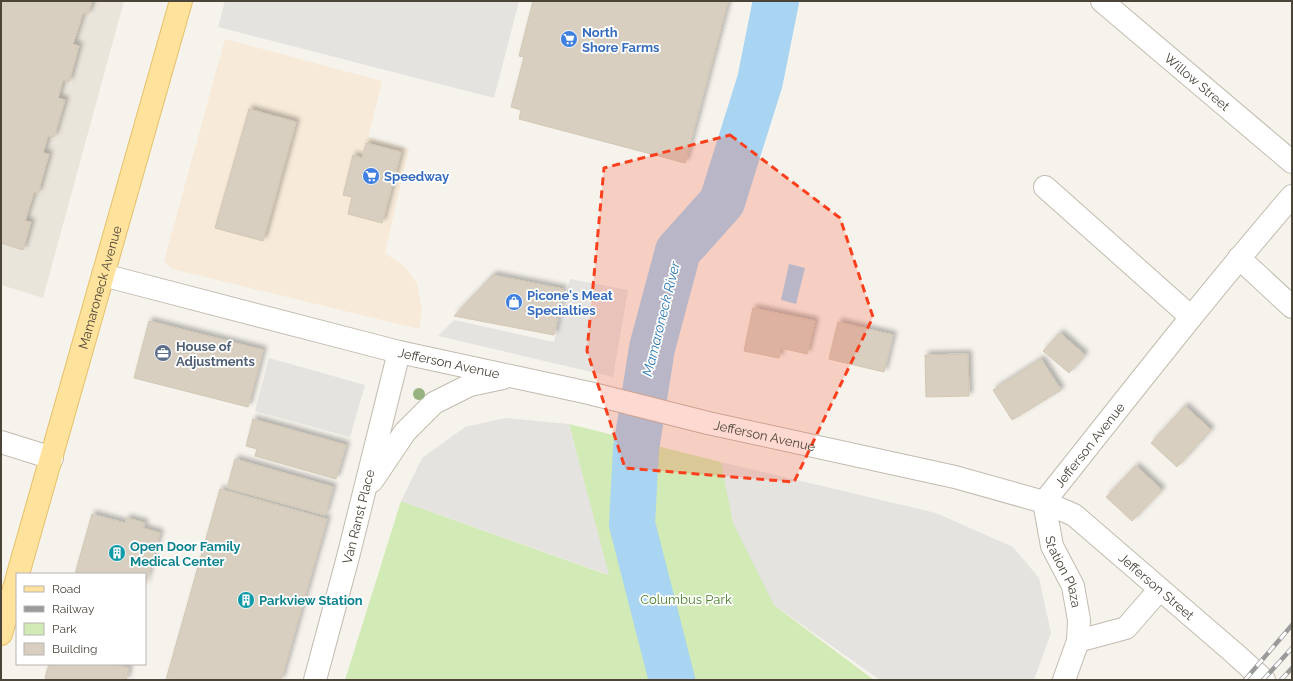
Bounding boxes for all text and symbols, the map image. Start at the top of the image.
place label: North Shore Farms [582,25,660,55]
supermarket icon: North Shore Farms [559,29,579,49]
street label: Willow Street [1162,50,1233,114]
supermarket icon: Speedway [361,166,381,186]
place label: Speedway [384,169,449,184]
street label: Mamaroneck Avenue [75,224,124,351]
water label: Mamaroneck River [639,259,683,378]
place label: Picone's Meat Specialties [527,288,613,318]
shop icon: Picone's Meat Specialties [504,292,524,312]
place label: House of Adjustments [176,339,255,369]
office icon: House of Adjustments [153,343,173,363]
street label: Jefferson Avenue [397,345,502,381]
street label: Jefferson Avenue [1051,399,1128,490]
street label: Jefferson Avenue [713,417,817,454]
street label: Van Ranst Place [339,468,377,565]
street label: Station Plaza [1043,534,1084,609]
place label: Open Door Family Medical Center [130,539,240,569]
building icon: Open Door Family Medical Center [107,543,127,563]
street label: Jefferson Street [1116,550,1198,623]
legend [16,573,146,665]
text: Road [52,582,81,596]
building icon: Parkview Station [236,590,256,610]
park label: Columbus Park [640,592,732,607]
place label: Parkview Station [259,593,363,608]
text: Railway [52,602,95,616]
text: Park [52,622,77,636]
text: Building [52,642,98,656]

